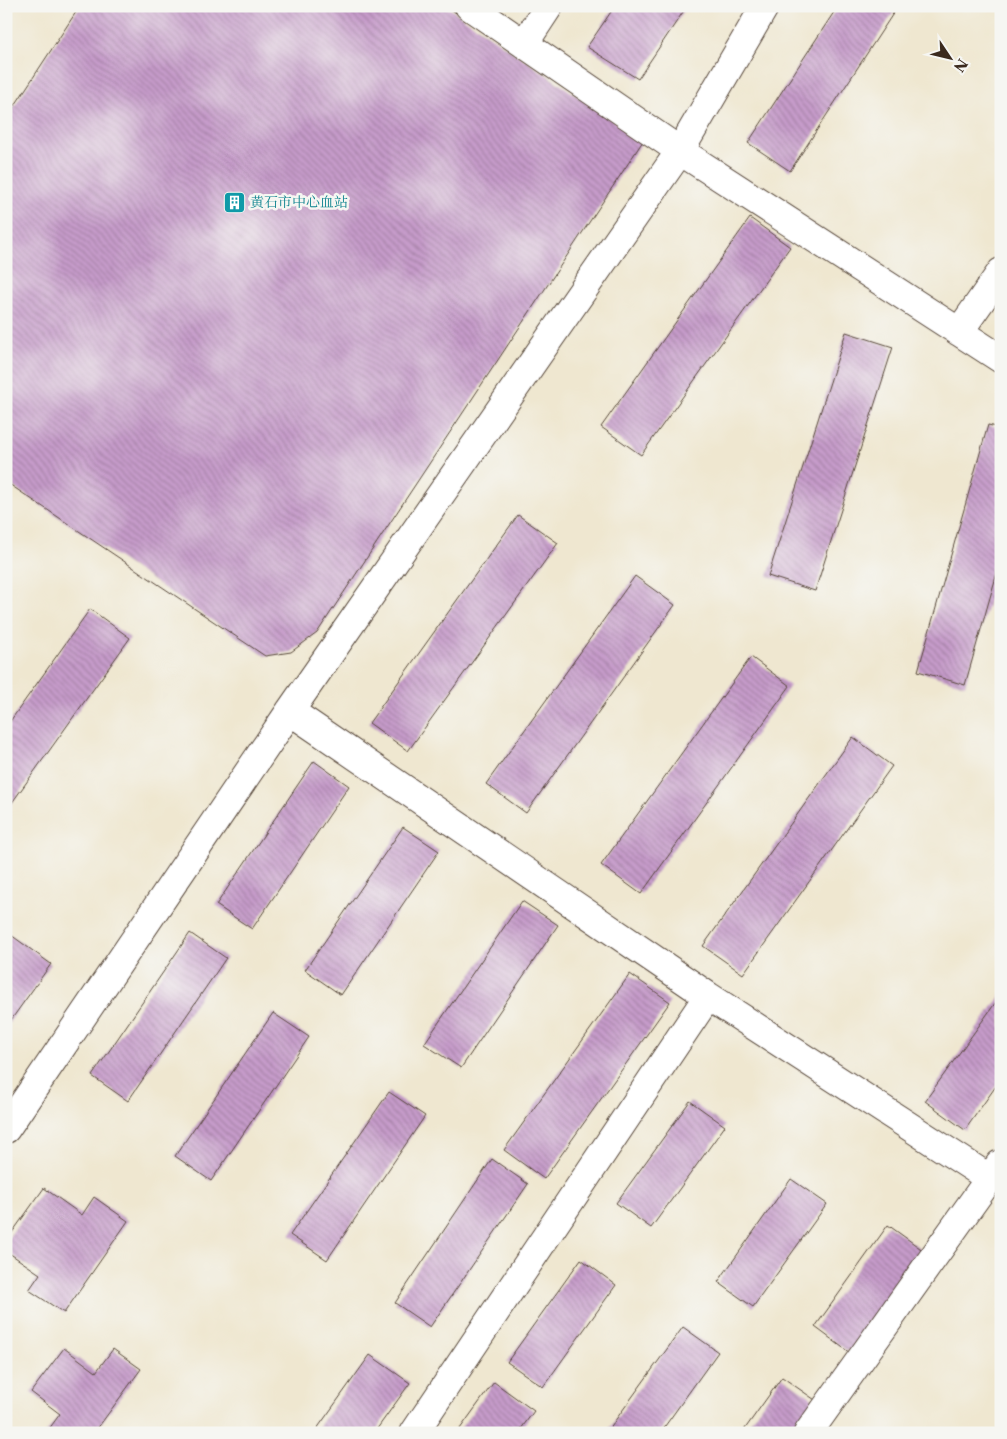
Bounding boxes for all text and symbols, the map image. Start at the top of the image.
north arrow [924,32,974,82]
text: N [950,55,972,76]
building icon: 黄石市中心血站 [222,190,246,214]
place label: 黄石市中心血站 [250,193,348,211]

